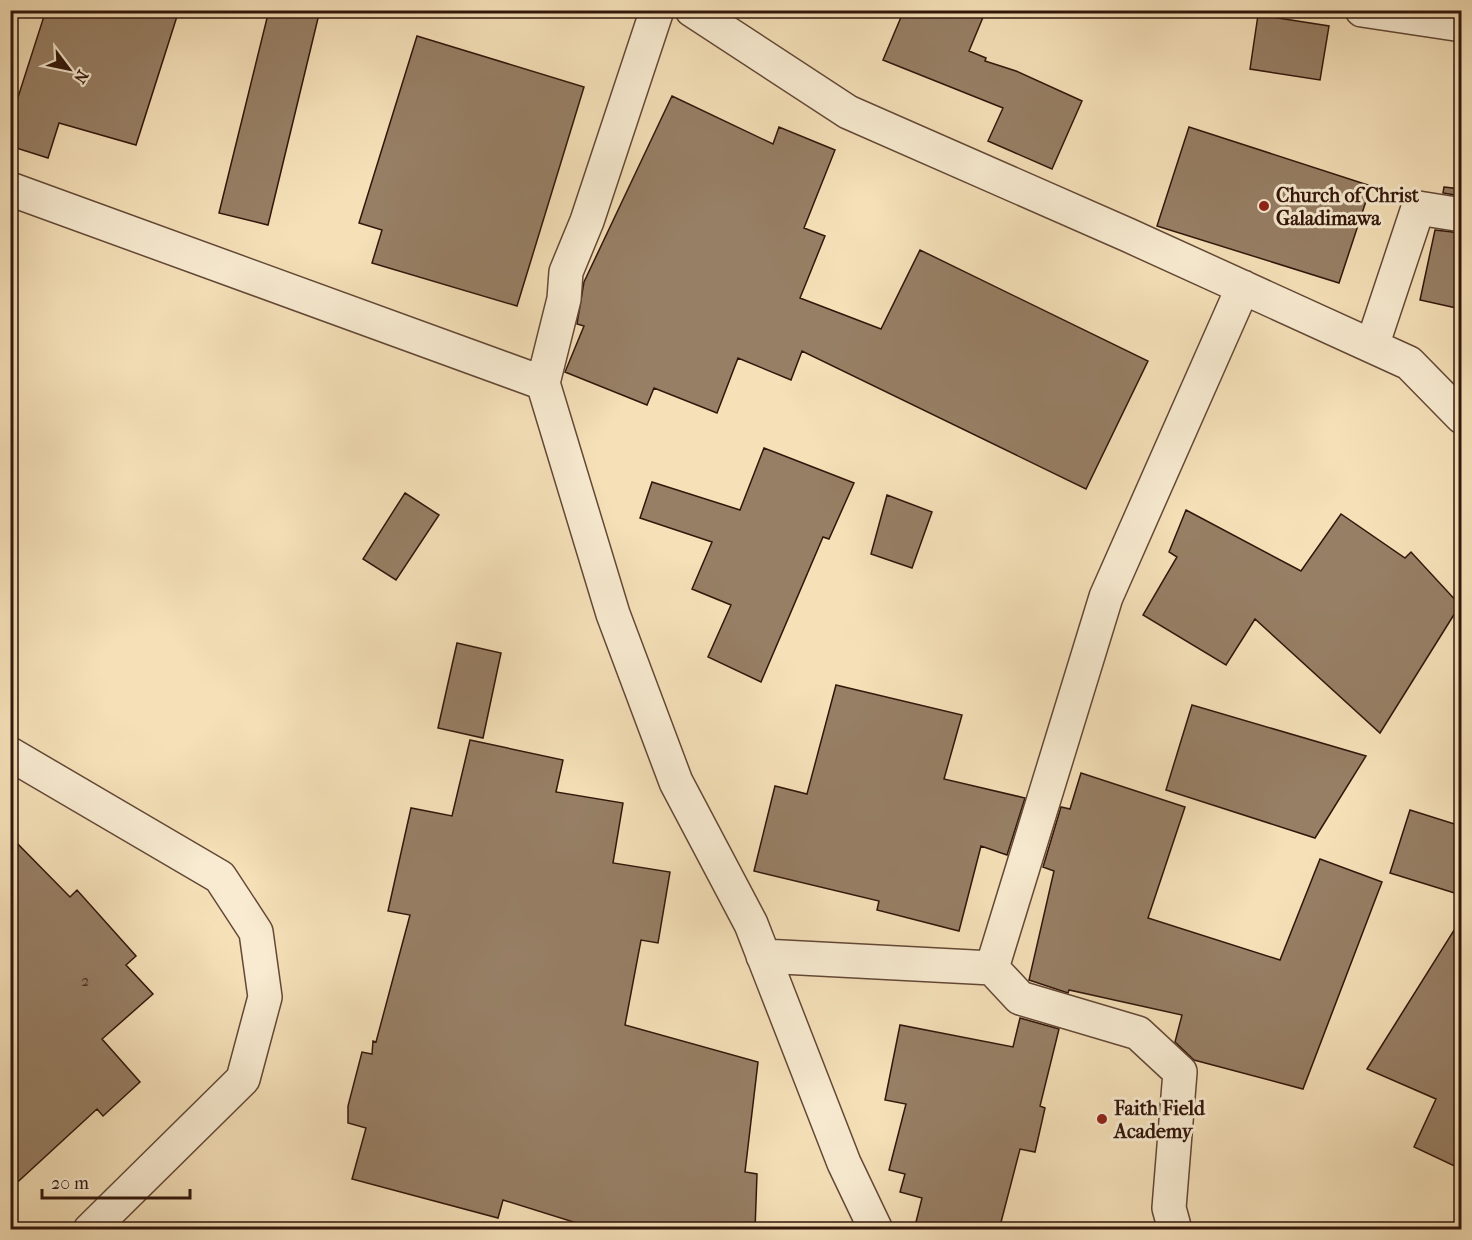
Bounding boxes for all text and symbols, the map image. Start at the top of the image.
north arrow [39,39,99,99]
text: N [70,67,93,88]
place label: Church of Christ Galadimawa [1276,184,1420,230]
marker: Church of Christ Galadimawa [1257,199,1271,213]
house number: 2 [81,971,89,990]
place label: Faith Field Academy [1112,1097,1206,1143]
marker: Faith Field Academy [1095,1112,1109,1126]
scale bar [42,1162,190,1200]
text: 20 m [51,1173,89,1194]

